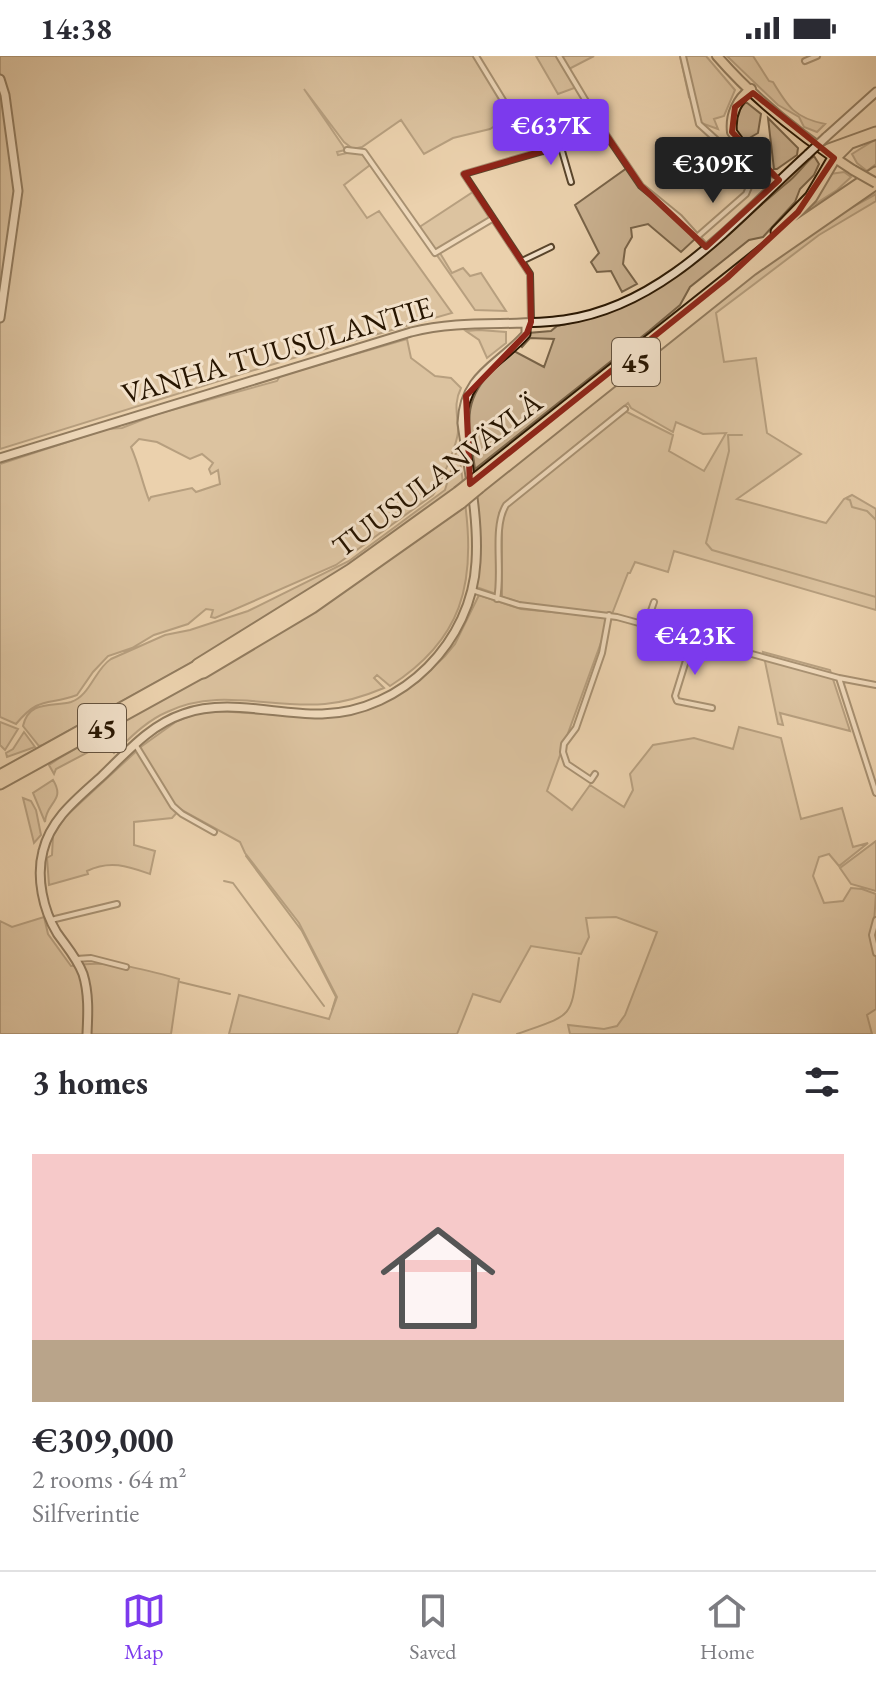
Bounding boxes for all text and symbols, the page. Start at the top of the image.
text: 14:38 [40,9,112,48]
pin: €637K [495,99,607,167]
text: €637K [511,108,591,142]
pin: €309K [657,137,769,205]
text: €309K [673,146,753,180]
street label: VANHA TUUSULANTIE [117,287,437,413]
road number: 45 [612,338,660,386]
street label: TUUSULANVÄYLÄ [324,382,550,566]
pin: €423K [639,609,751,677]
text: €423K [655,618,735,652]
road number: 45 [78,704,126,752]
text: 3 homes [32,1060,148,1104]
icon: filters [800,1060,844,1104]
icon: home [366,1206,510,1350]
text: €309,000 [32,1418,173,1462]
text: 2 rooms · 64 m² [32,1462,187,1496]
text: Silfverintie [32,1496,139,1530]
tab: Map [122,1589,166,1666]
tab: Saved [409,1589,456,1666]
tab: Home [700,1589,754,1666]

